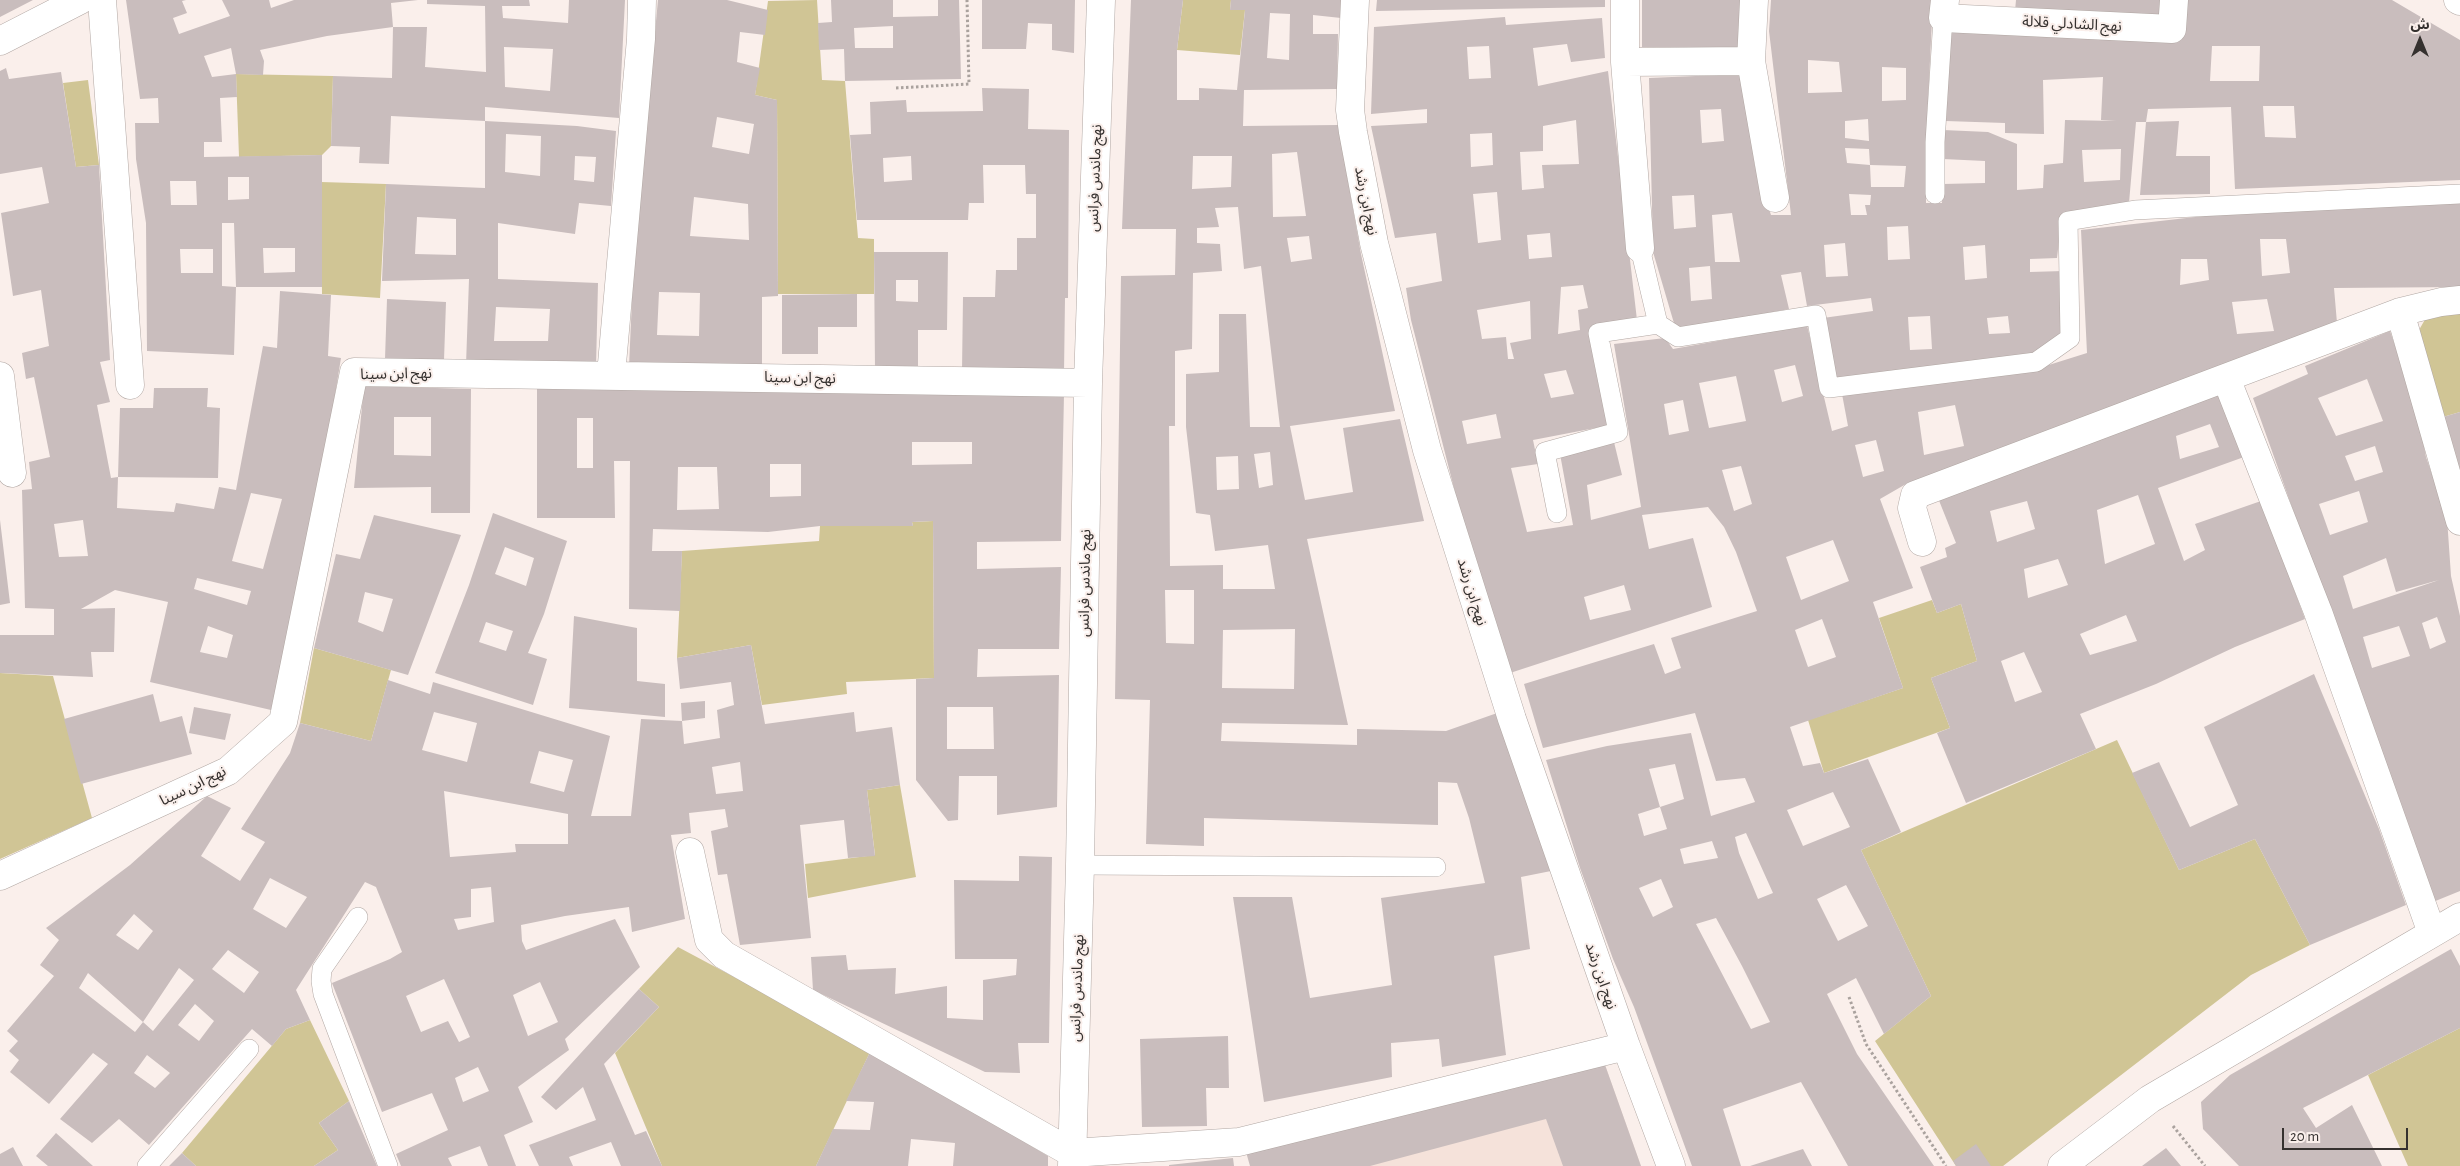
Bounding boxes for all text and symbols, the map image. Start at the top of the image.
street label: نهج الشادلي قلالة [2022,12,2122,36]
north arrow [2395,15,2445,65]
text: ش [2410,18,2430,32]
street label: نهج ماندس فرانس [1084,124,1106,232]
street label: نهج ابن رشد [1351,165,1381,237]
street label: نهج ابن سينا [360,364,432,384]
street label: نهج ابن سينا [764,368,836,388]
street label: نهج ماندس فرانس [1075,529,1095,637]
street label: نهج ابن رشد [1453,556,1491,628]
street label: نهج ابن سينا [157,762,229,810]
street label: نهج ماندس فرانس [1066,934,1088,1042]
street label: نهج ابن رشد [1581,940,1621,1012]
scale bar [2285,1118,2411,1150]
text: 20 m [2290,1129,2319,1144]

